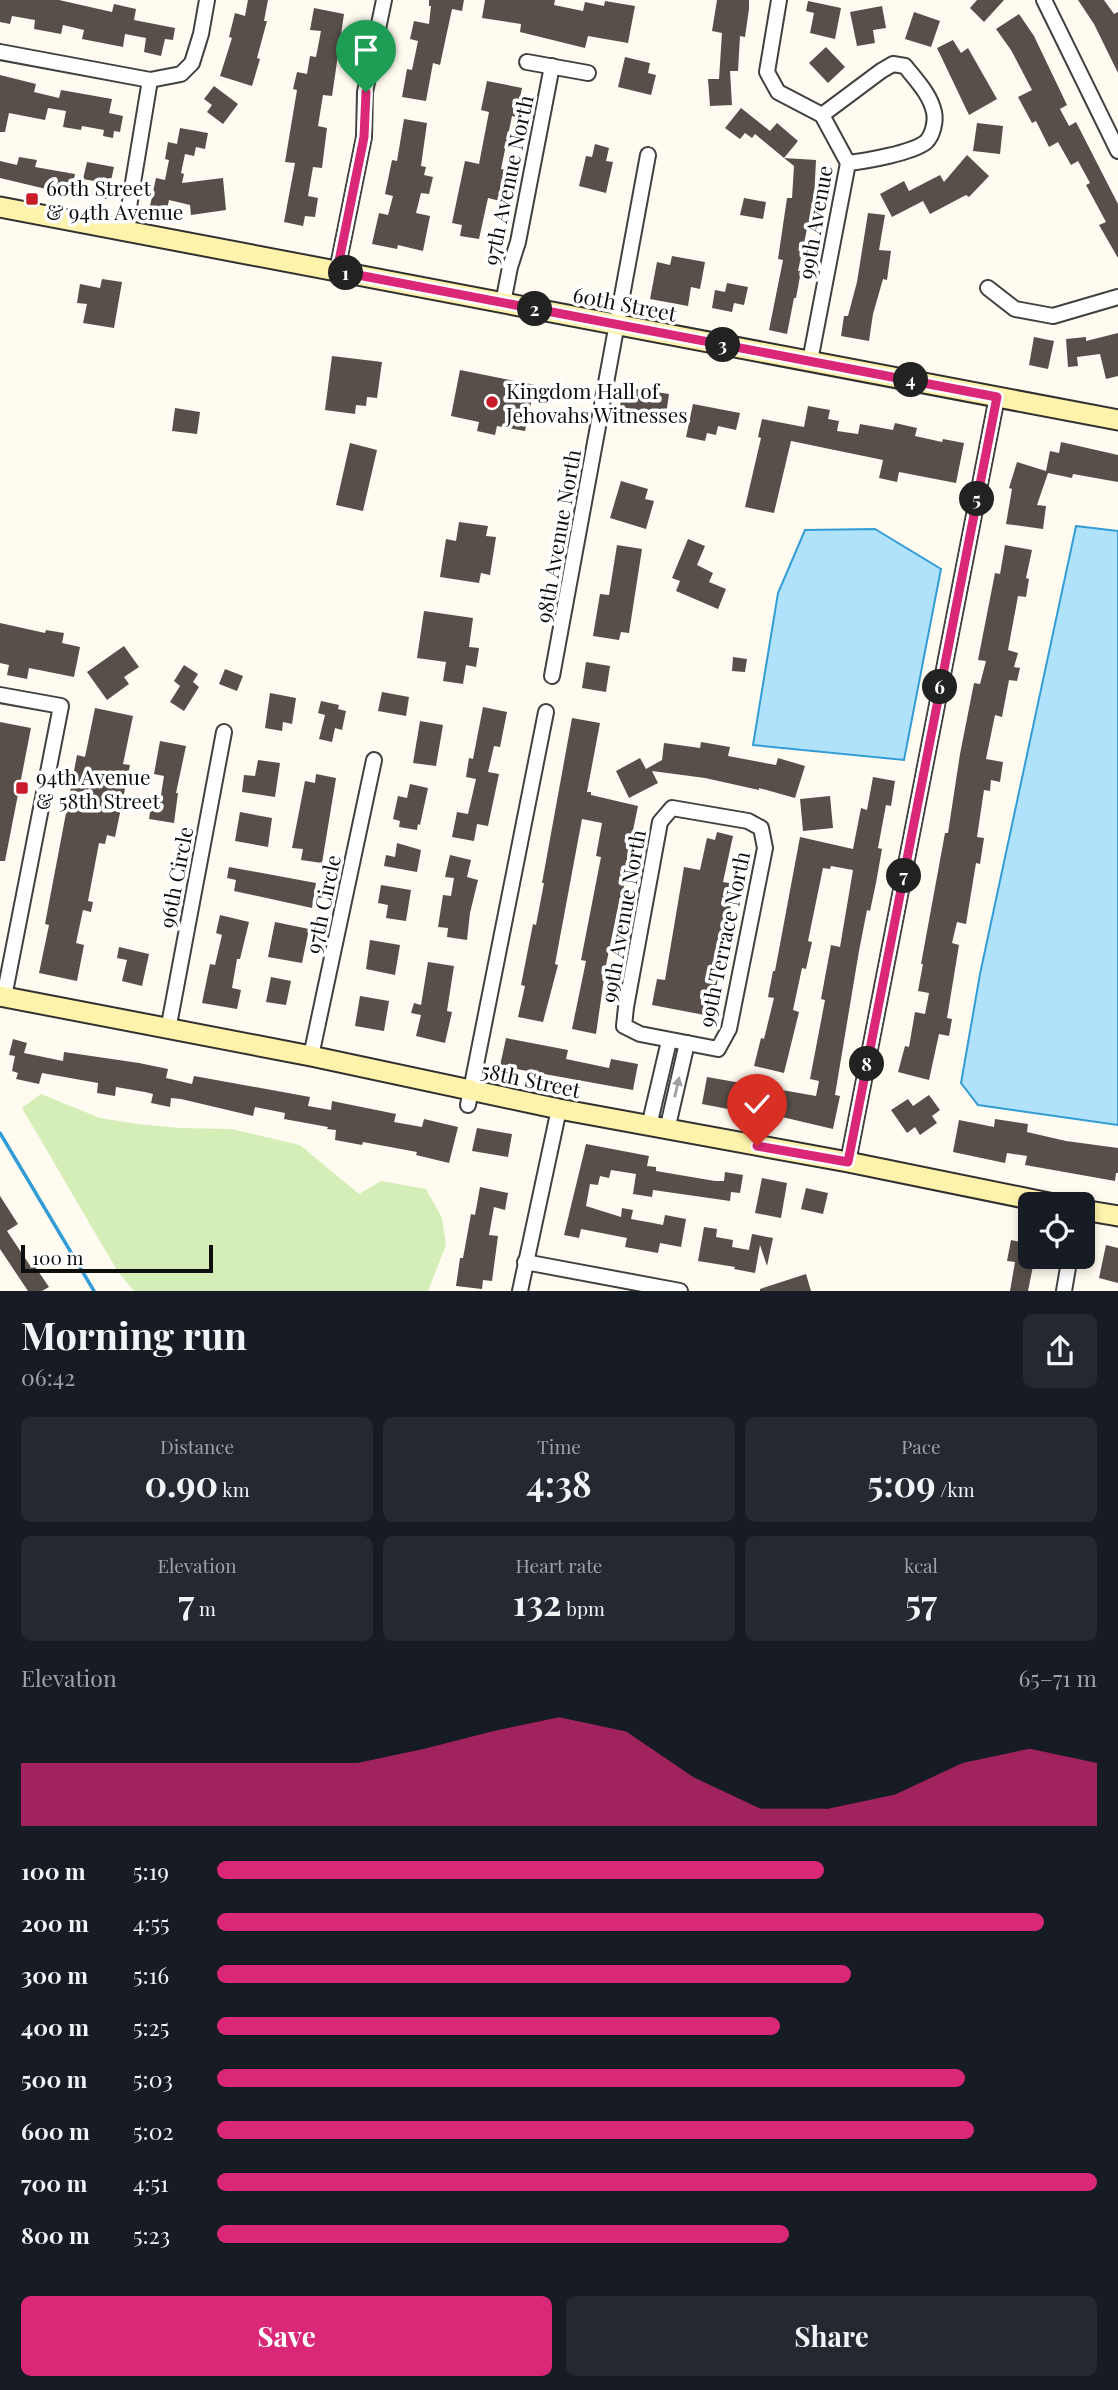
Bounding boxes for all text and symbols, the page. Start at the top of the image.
pin [336,20,396,92]
icon: arrive [347,31,385,69]
street label: 97th Avenue North [475,92,539,268]
street label: 99th Avenue [790,163,838,281]
place label: 60th Street & 94th Avenue [46,173,183,225]
marker: 60th Street & 94th Avenue [24,191,40,207]
pin: 1 [328,256,364,290]
text: 1 [342,259,349,285]
street label: 60th Street [571,279,680,327]
pin: 2 [518,292,552,326]
text: 2 [530,295,539,321]
pin: 3 [706,328,740,362]
text: 3 [718,331,727,357]
pin: 4 [894,362,928,398]
text: 4 [905,366,916,392]
place label: Kingdom Hall of Jehovahs Witnesses [505,376,688,428]
marker: Kingdom Hall of Jehovahs Witnesses [484,394,500,410]
street label: 98th Avenue North [528,447,586,625]
pin: 5 [960,482,995,516]
text: 5 [972,485,981,511]
pin: 6 [922,670,958,704]
text: 6 [934,673,945,699]
place label: 94th Avenue & 58th Street [36,762,160,814]
marker: 94th Avenue & 58th Street [14,780,30,796]
street label: 96th Circle [151,824,199,930]
street label: 99th Avenue North [593,827,651,1005]
street label: 99th Terrace North [691,848,755,1029]
street label: 97th Circle [298,852,346,956]
pin: 7 [886,858,922,894]
text: 7 [899,862,908,888]
pin: 8 [850,1046,884,1082]
text: 8 [861,1050,872,1076]
street label: 58th Street [479,1055,584,1103]
pin [727,1074,787,1146]
one-way arrow [672,1076,683,1098]
icon: check [738,1085,776,1123]
map controls [1018,1192,1095,1269]
button: locate [1018,1192,1095,1269]
scale bar [21,1242,214,1274]
text: 100 m [32,1244,83,1270]
text: Morning run [21,1309,247,1360]
button: share [1023,1314,1097,1388]
text: 06:42 [21,1361,75,1392]
text: Distance [160,1433,234,1459]
text: Time [537,1433,581,1459]
text: Pace [901,1433,941,1459]
text: 0.90 [144,1459,218,1506]
text: 4:38 [526,1459,592,1506]
text: 5:09 [867,1459,936,1506]
text: km [218,1476,250,1502]
text: /km [936,1476,975,1502]
text: Elevation [157,1552,237,1578]
text: Heart rate [516,1552,602,1578]
text: kcal [904,1552,938,1578]
text: 7 [178,1578,194,1625]
text: 132 [513,1578,562,1625]
text: 57 [905,1578,937,1625]
text: m [194,1595,216,1621]
text: bpm [562,1595,605,1621]
text: Elevation [21,1662,117,1693]
text: 65–71 m [1018,1662,1097,1693]
text: 100 m [21,1855,86,1886]
text: 5:19 [133,1855,169,1886]
text: 200 m [21,1907,89,1938]
text: 4:55 [133,1907,170,1938]
text: 300 m [21,1959,88,1990]
text: 5:16 [133,1959,169,1990]
text: 400 m [21,2011,89,2042]
text: 5:25 [133,2011,169,2042]
text: 500 m [21,2063,87,2094]
text: 5:03 [133,2063,173,2094]
text: 600 m [21,2115,90,2146]
text: 5:02 [133,2115,173,2146]
text: 700 m [21,2167,87,2198]
text: 4:51 [133,2167,169,2198]
text: 800 m [21,2219,90,2250]
text: 5:23 [133,2219,170,2250]
button: Save [21,2296,552,2376]
button: Share [566,2296,1097,2376]

